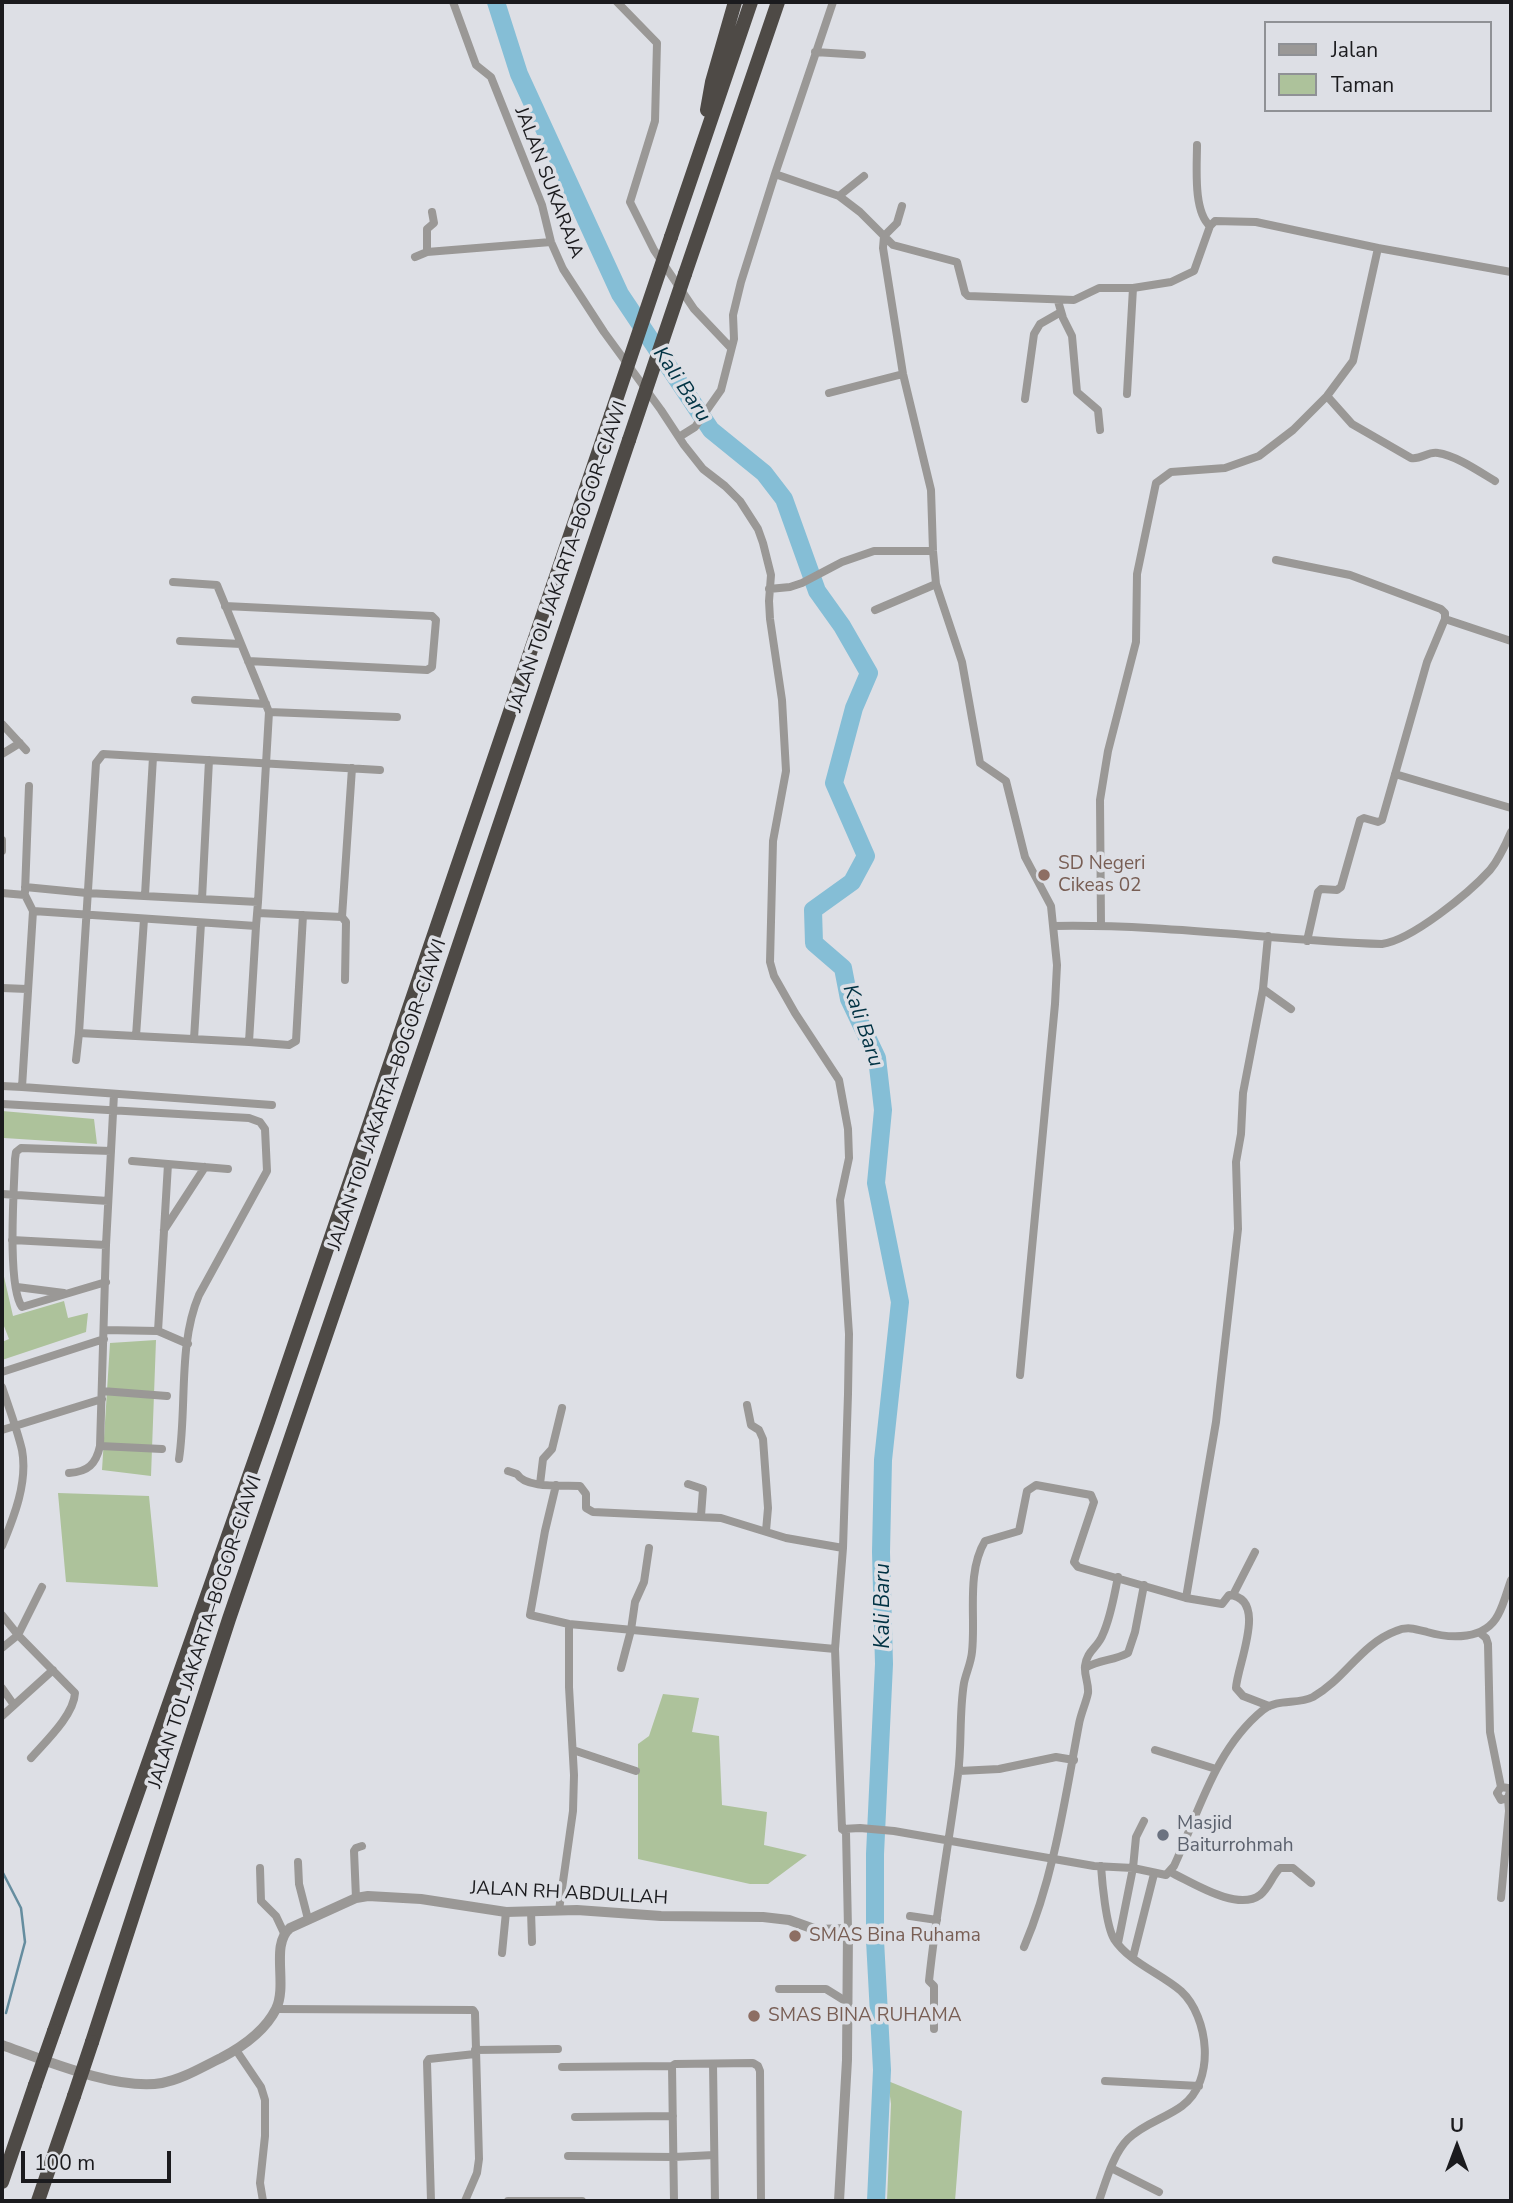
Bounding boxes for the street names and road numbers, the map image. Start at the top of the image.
street label: JALAN SUKARAJA [509,104,587,262]
street label: JALAN TOL JAKARTA–BOGOR–CIAWI [505,398,633,716]
street label: JALAN TOL JAKARTA–BOGOR–CIAWI [324,936,452,1254]
street label: JALAN TOL JAKARTA–BOGOR–CIAWI [145,1473,267,1791]
street label: JALAN RH ABDULLAH [470,1877,668,1911]

